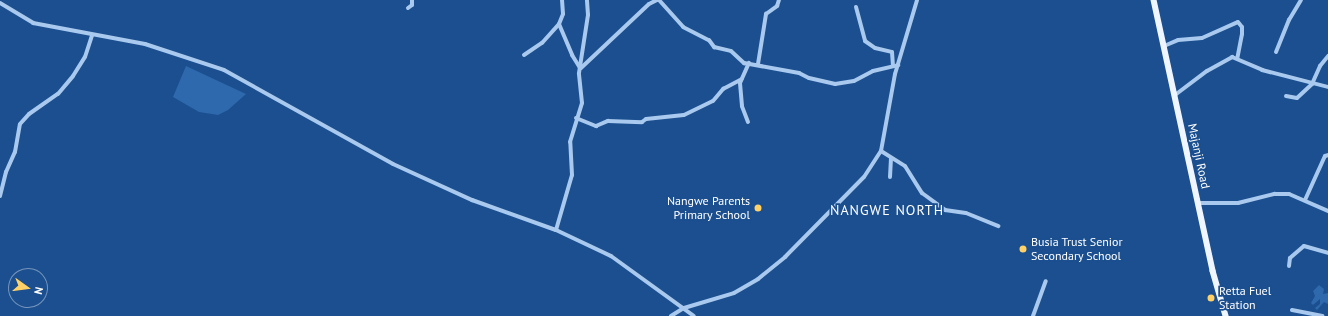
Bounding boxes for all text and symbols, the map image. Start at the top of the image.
street label: Majanji Road [1185,122,1213,190]
place label: Nangwe Parents Primary School [667,194,750,222]
district label: NANGWE NORTH [830,202,944,218]
marker: Nangwe Parents Primary School [753,203,763,213]
place label: Busia Trust Senior Secondary School [1031,235,1123,263]
marker: Busia Trust Senior Secondary School [1018,244,1028,254]
north arrow [8,268,48,308]
place label: Retta Fuel Station [1219,284,1271,312]
text: N [31,285,46,296]
marker: Retta Fuel Station [1206,293,1216,303]

